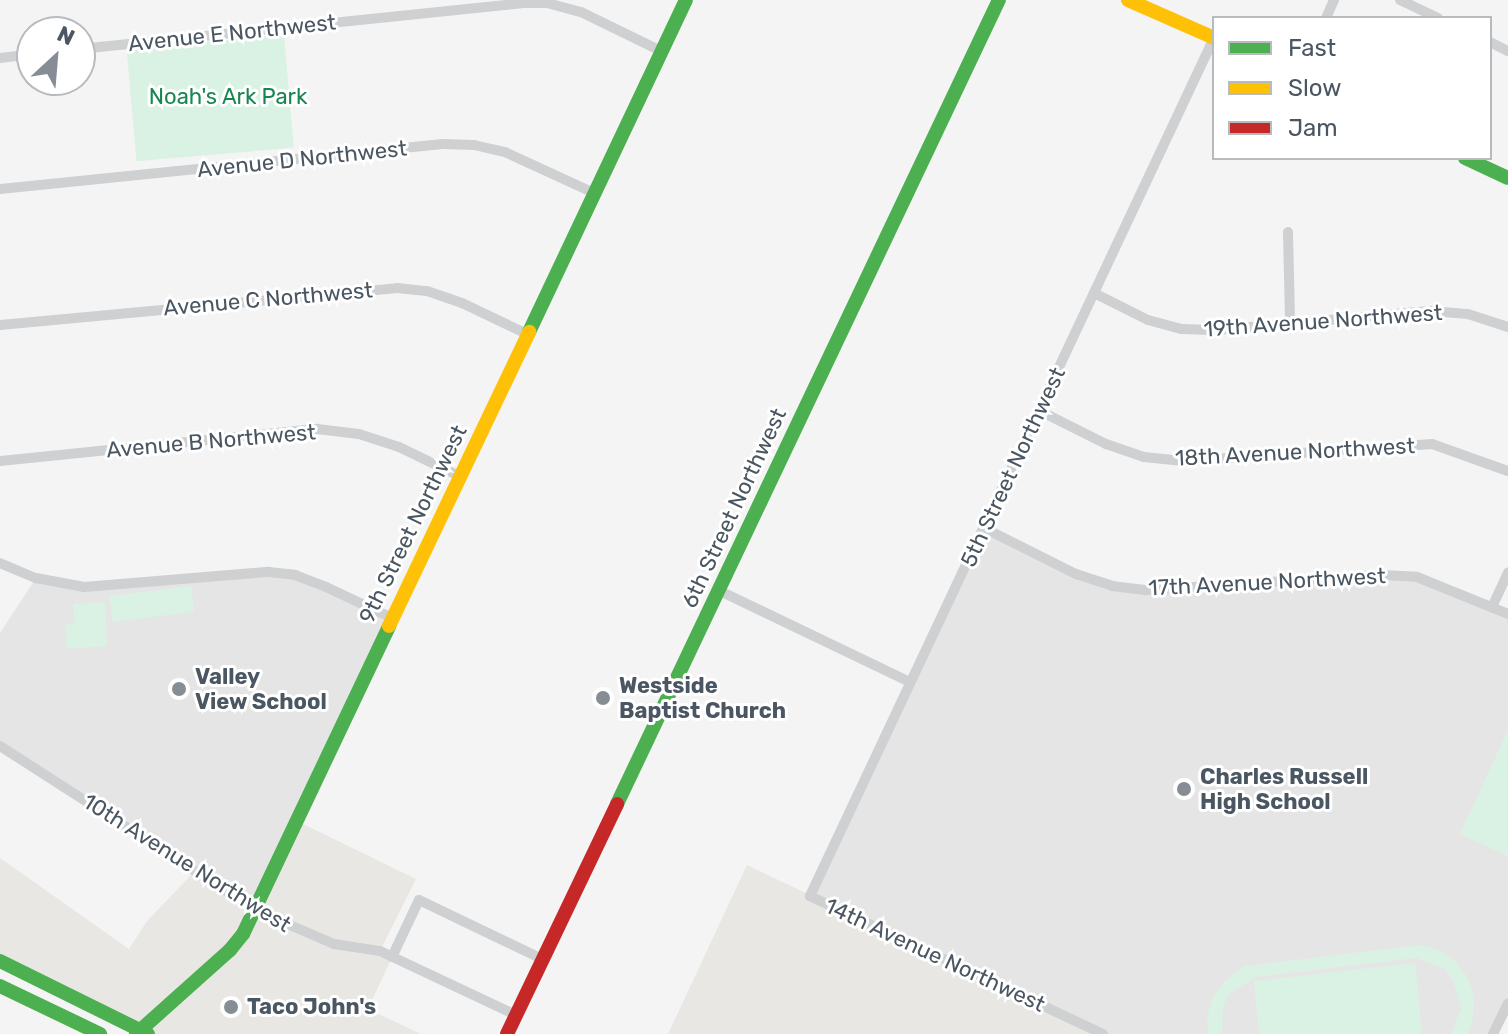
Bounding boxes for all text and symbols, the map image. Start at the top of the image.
street label: Avenue E Northwest [127,9,337,57]
north arrow [16,16,96,96]
legend [1212,16,1492,160]
text: N [53,20,79,51]
text: Fast [1288,34,1336,62]
text: Slow [1288,74,1341,102]
park label: Noah's Ark Park [148,84,308,110]
text: Jam [1288,114,1338,142]
street label: Avenue D Northwest [196,135,408,183]
street label: Avenue C Northwest [162,277,374,321]
street label: 19th Avenue Northwest [1202,299,1444,343]
street label: 5th Street Northwest [955,363,1071,571]
street label: 6th Street Northwest [676,404,792,612]
street label: Avenue B Northwest [105,419,317,463]
street label: 9th Street Northwest [354,421,472,627]
street label: 18th Avenue Northwest [1174,433,1416,471]
street label: 17th Avenue Northwest [1147,563,1387,601]
place label: Valley View School [195,663,327,714]
place label: Westside Baptist Church [619,672,786,724]
marker: Valley View School [170,680,188,698]
marker: Westside Baptist Church [594,689,612,707]
place label: Charles Russell High School [1200,763,1368,814]
marker: Charles Russell High School [1175,780,1193,798]
street label: 10th Avenue Northwest [78,788,296,938]
street label: 14th Avenue Northwest [820,892,1050,1018]
place label: Taco John's [247,994,376,1020]
marker: Taco John's [222,998,240,1016]

